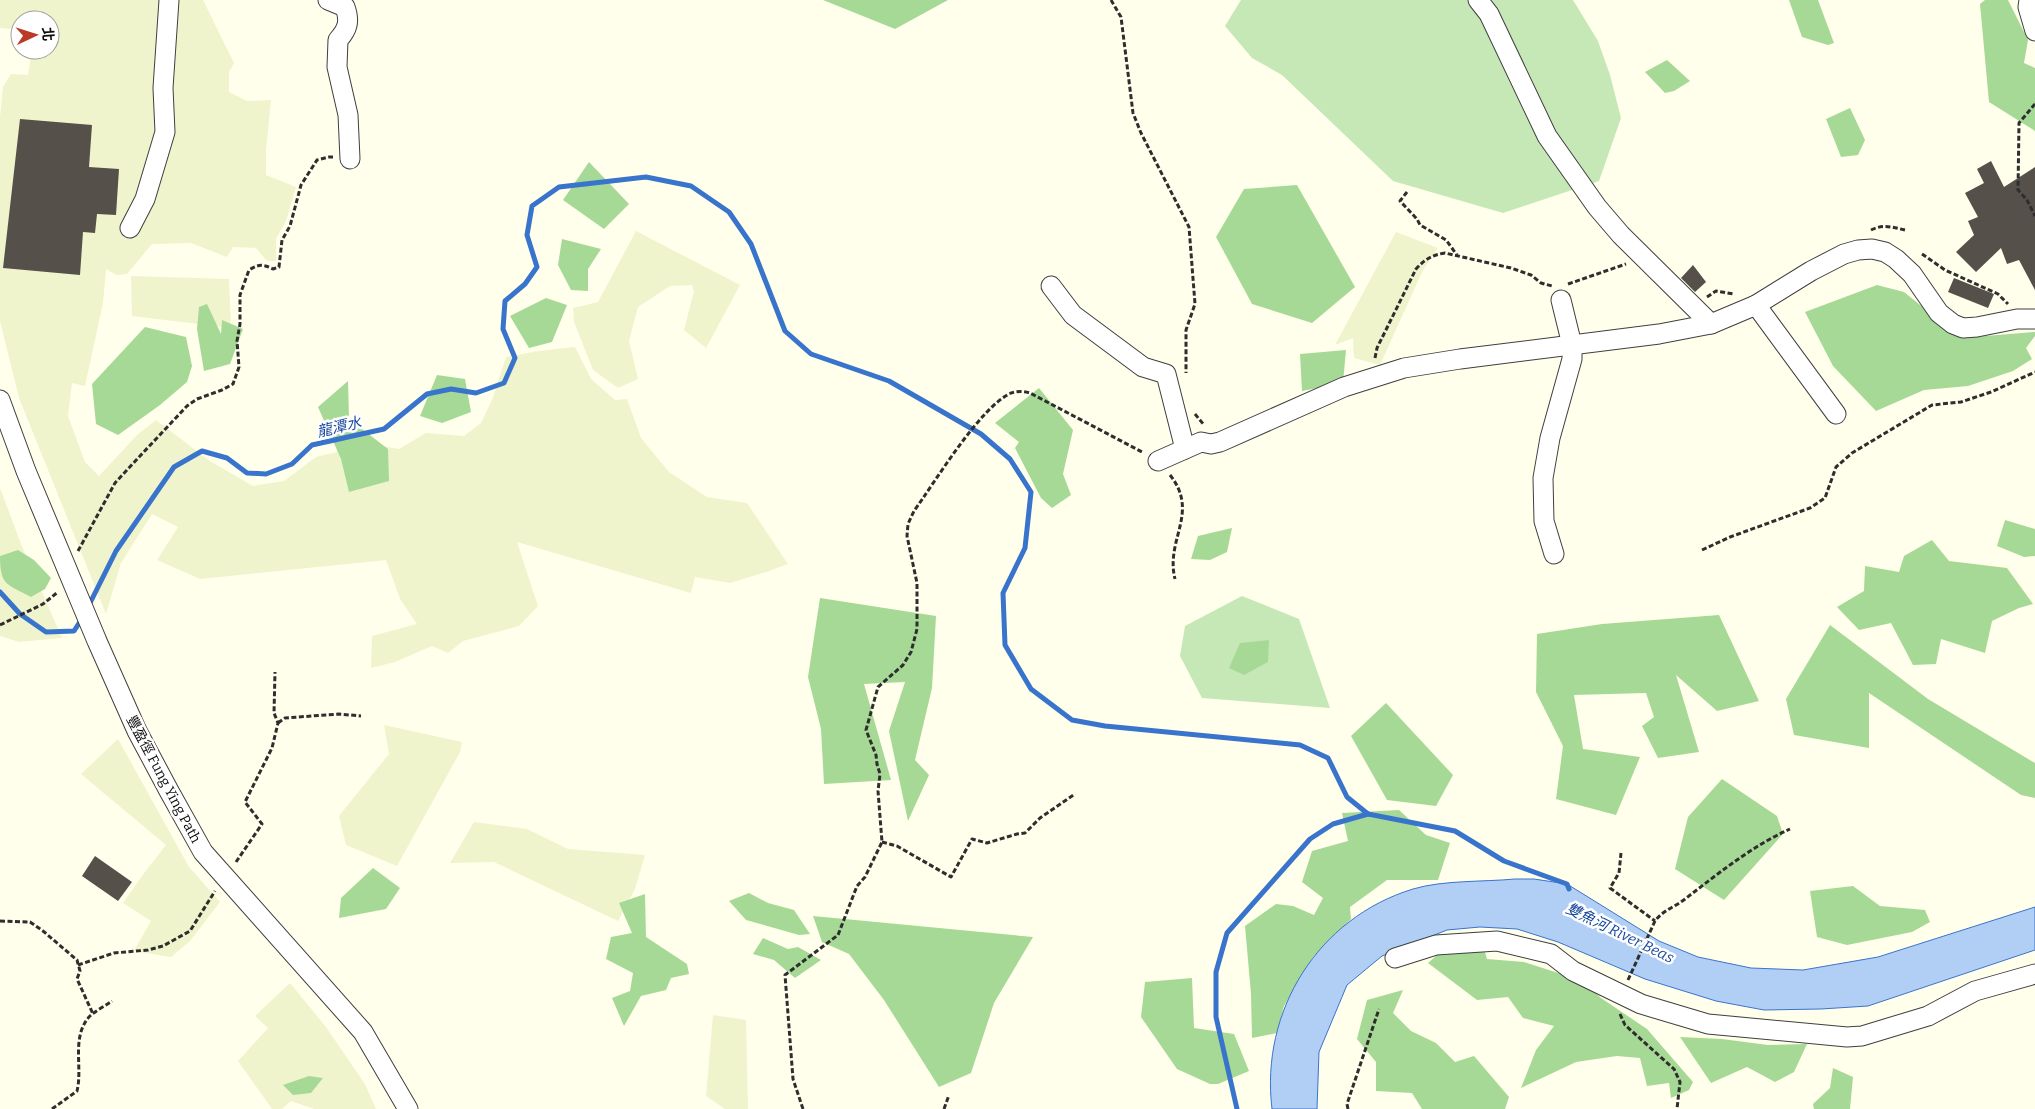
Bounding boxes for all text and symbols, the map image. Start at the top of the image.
north arrow [10,10,60,60]
text: 北 [39,27,56,42]
water label: 龍潭水 [315,413,364,441]
street label: 豐盈徑 Fung Ying Path [123,713,204,846]
water label: 雙魚河 River Beas [1563,899,1677,967]

